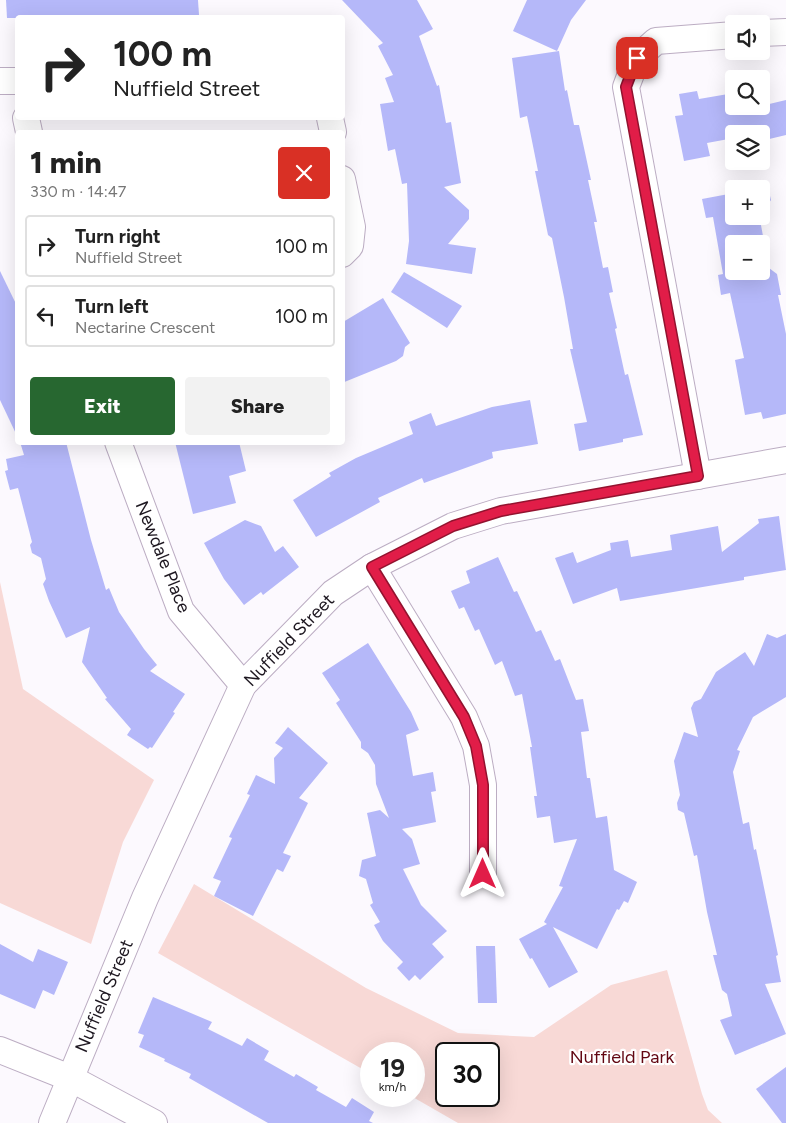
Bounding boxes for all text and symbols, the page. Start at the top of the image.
map controls [725,15,770,280]
button: sound [725,15,770,60]
text: 100 m [113,33,212,75]
icon: right [30,35,95,100]
pin [616,37,658,79]
icon: arrive [623,44,651,72]
button: search [725,70,770,115]
text: Nuffield Street [113,75,260,102]
button: layers [725,125,770,170]
text: 1 min [30,144,102,181]
button: close [278,147,330,199]
button: + [725,180,770,225]
text: 330 m · 14:47 [30,182,126,201]
text: Turn right [75,225,161,248]
icon: right [32,232,60,260]
text: 100 m [275,235,328,258]
button: − [725,235,770,280]
text: Nuffield Street [75,248,182,267]
text: Turn left [75,295,149,318]
icon: left [32,302,60,330]
text: 100 m [275,305,328,328]
text: Nectarine Crescent [75,318,215,337]
button: Exit [30,377,175,435]
button: Share [185,377,330,435]
street label: Newdale Place [131,498,195,616]
street label: Nuffield Street [239,589,339,691]
position arrow [456,847,508,899]
street label: Nuffield Street [70,936,138,1056]
speed limit sign: 30 [435,1042,500,1107]
park label: Nuffield Park [570,1046,674,1068]
text: 19 [380,1053,405,1083]
text: km/h [379,1080,406,1094]

